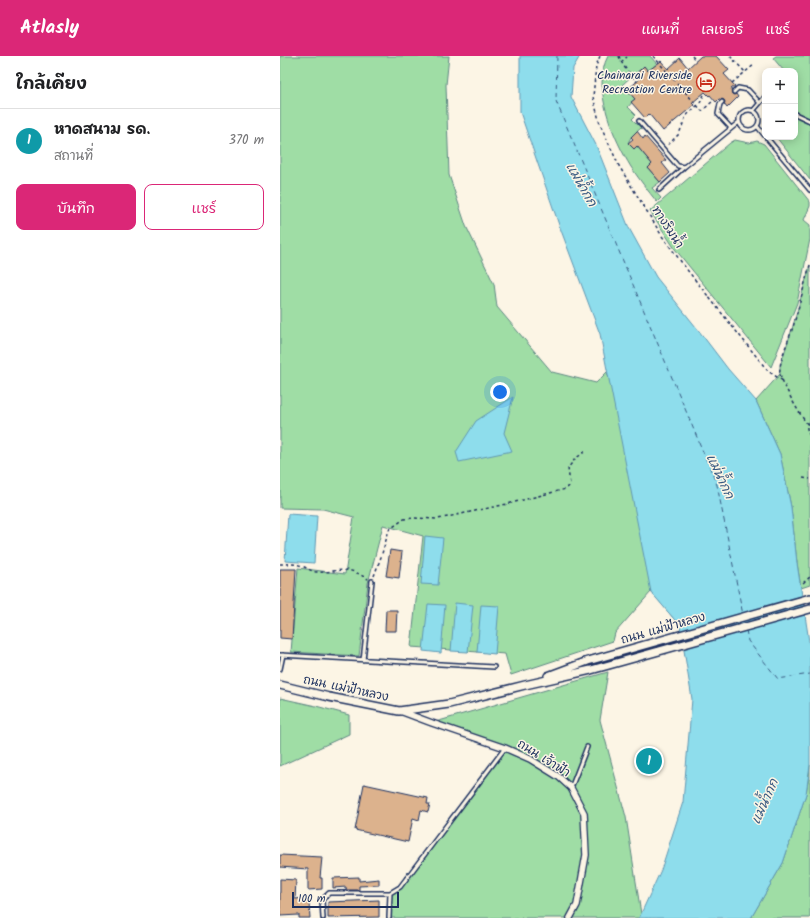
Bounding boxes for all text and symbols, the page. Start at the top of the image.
text: Atlasly [20,13,79,43]
text: แผนที่ [641,19,679,41]
text: เลเยอร์ [701,19,743,41]
text: แชร์ [765,19,790,41]
place label: Chainarai Riverside Recreation Centre [597,66,693,99]
map controls [762,68,798,140]
button: + [762,68,798,104]
text: ใกล้เคียง [16,71,87,98]
hotel icon: Chainarai Riverside Recreation Centre [695,71,717,93]
button: − [762,104,798,140]
text: หาดสนาม รด. [54,118,150,142]
text: 1 [27,130,31,151]
text: 370 m [229,130,264,151]
text: สถานที่ [54,146,93,167]
water label: แม่น้ำกก [560,157,605,211]
button: บันทึก [16,184,136,230]
button: แชร์ [144,184,264,230]
street label: ทางริมน้ำ [647,201,690,252]
your location [490,382,510,402]
water label: แม่น้ำกก [700,449,742,503]
street label: ถนน แม่ฟ้าหลวง [619,607,708,650]
street label: ถนน แม่ฟ้าหลวง [301,670,390,707]
street label: ถนน เจ้าฟ้า [514,735,574,782]
pin: 1 [636,746,662,776]
water label: แม่น้ำกก [743,774,785,828]
scale bar [292,890,399,909]
text: 100 m [298,890,326,908]

